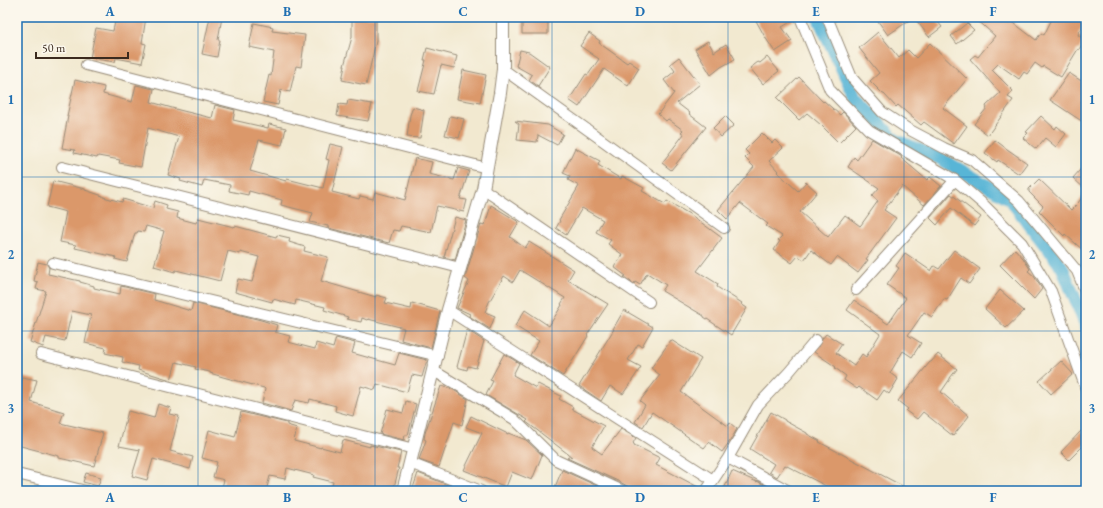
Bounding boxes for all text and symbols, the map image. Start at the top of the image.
text: A [104,3,115,20]
text: B [283,3,291,20]
text: C [458,3,468,20]
text: D [635,3,645,20]
text: E [812,3,820,20]
text: F [989,3,997,20]
scale bar [36,34,128,60]
text: 50 m [42,40,66,56]
text: 1 [8,91,15,108]
text: 1 [1089,91,1096,108]
text: 2 [8,246,15,263]
text: 2 [1089,246,1096,263]
text: 3 [8,400,15,417]
text: 3 [1089,400,1096,417]
text: A [104,489,115,506]
text: B [283,489,291,506]
text: C [458,489,468,506]
text: D [635,489,645,506]
text: E [812,489,820,506]
text: F [989,489,997,506]

